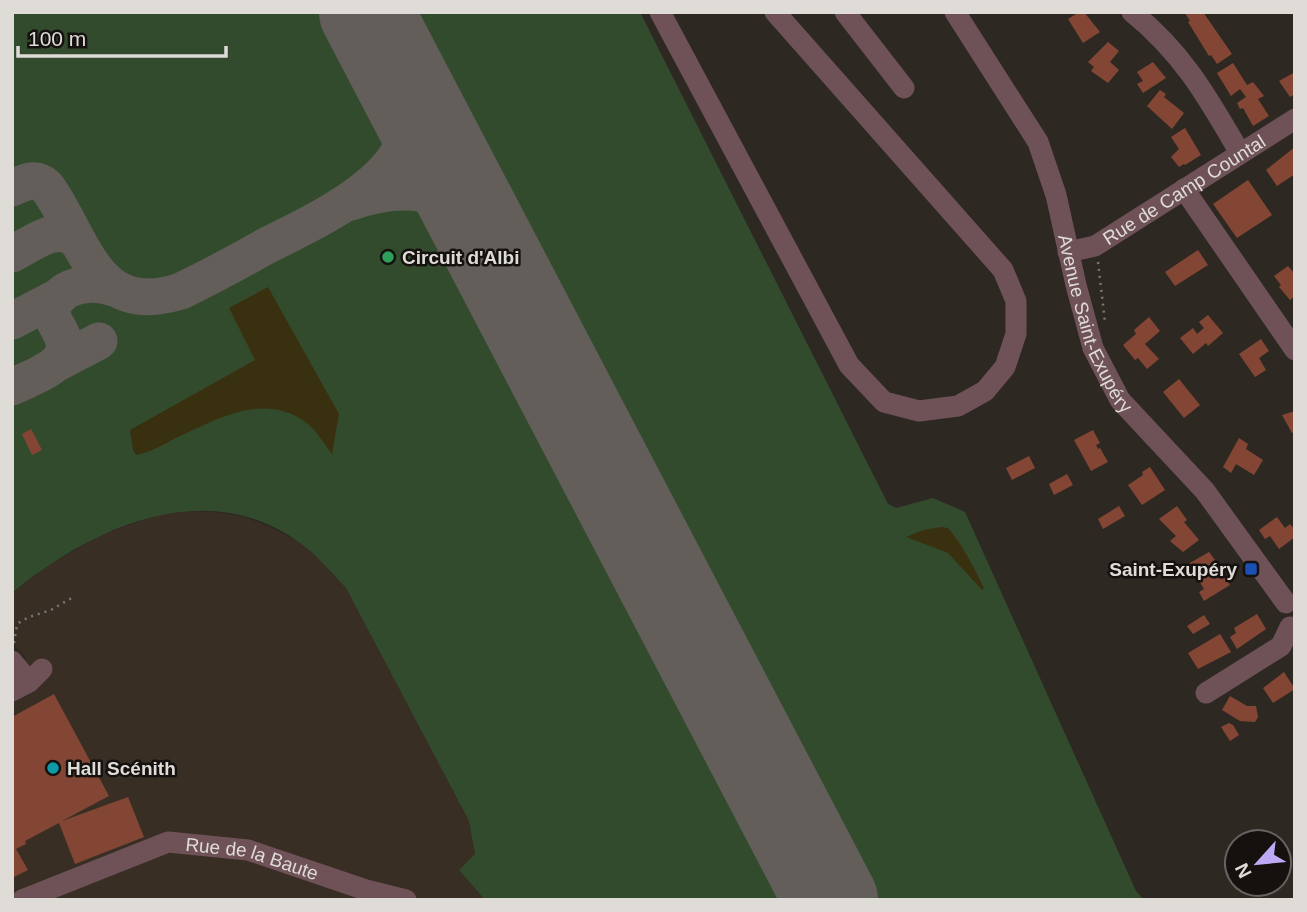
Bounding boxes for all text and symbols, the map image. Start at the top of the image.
scale bar [18,14,226,58]
text: 100 m [28,27,86,50]
street label: Rue de Camp Countal [1099,130,1269,249]
street label: Avenue Saint-Exupéry [1055,232,1137,417]
place label: Circuit d'Albi [402,247,519,268]
marker: Circuit d'Albi [380,249,396,265]
place label: Saint-Exupéry [1109,559,1237,580]
marker: Saint-Exupéry [1243,561,1259,577]
place label: Hall Scénith [67,758,176,779]
marker: Hall Scénith [45,760,61,776]
north arrow [1223,828,1293,898]
street label: Rue de la Baute [185,833,321,884]
text: N [1231,860,1256,881]

